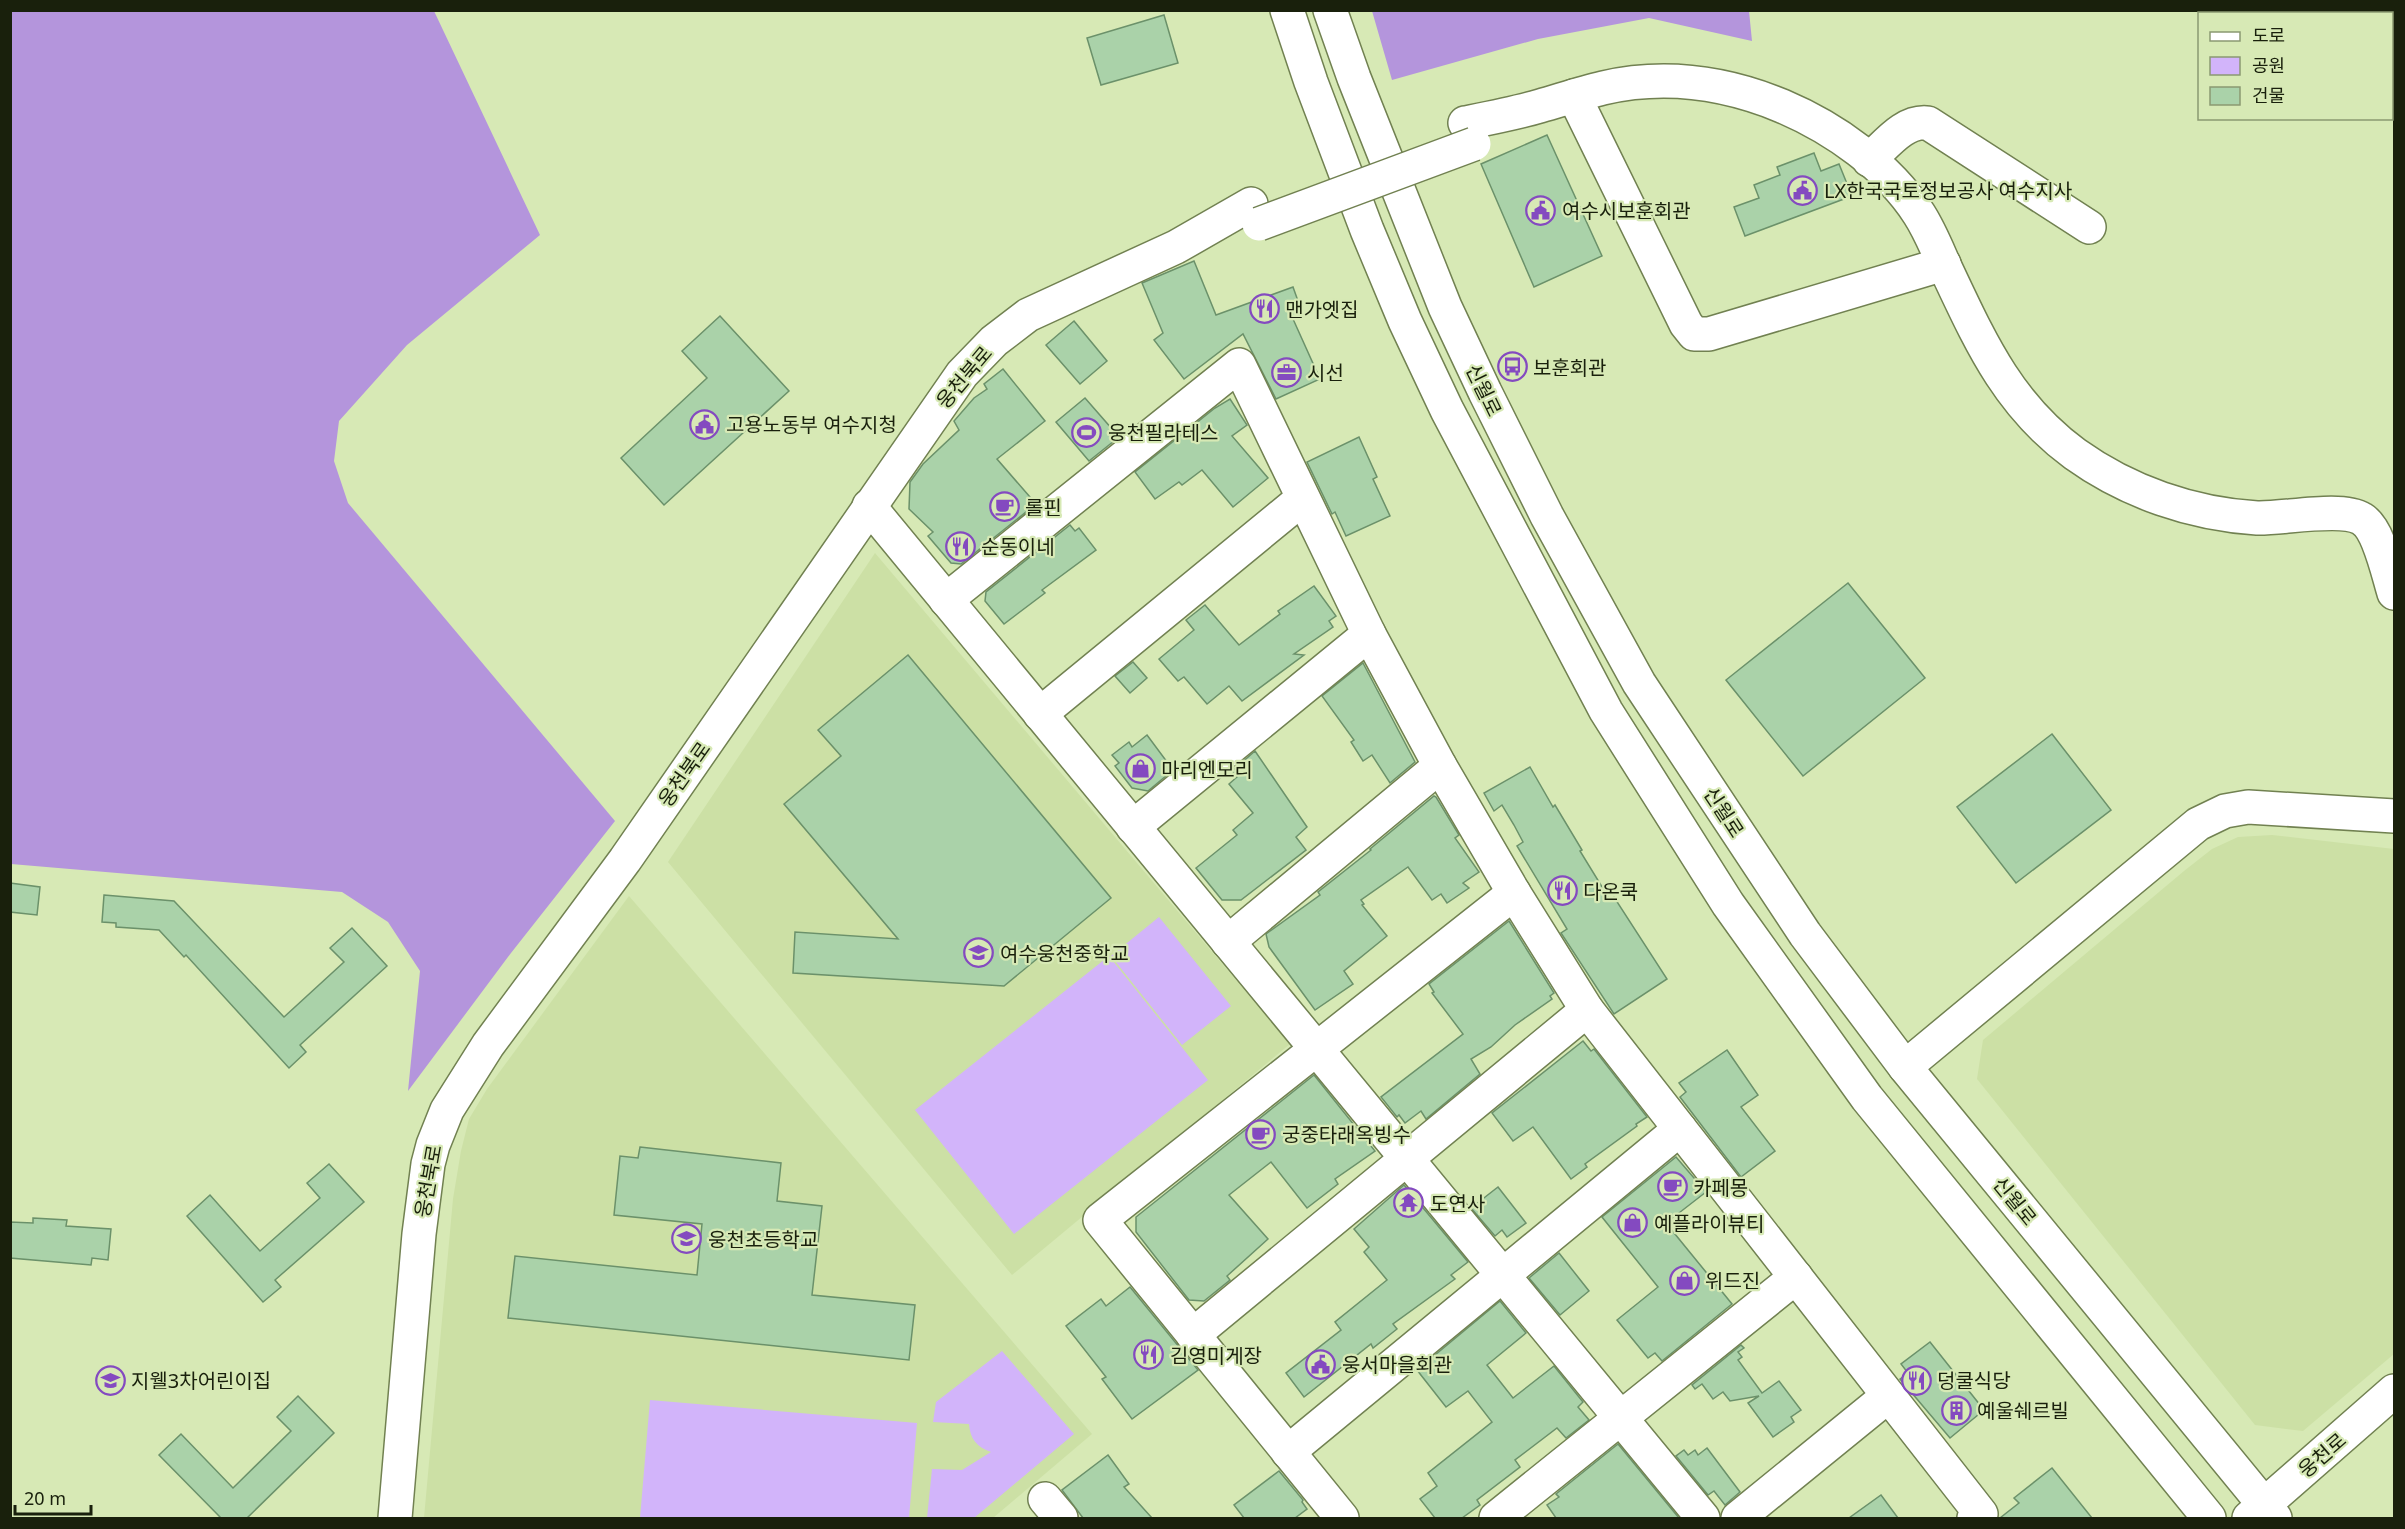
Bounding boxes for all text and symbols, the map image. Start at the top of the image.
legend [2198,12,2393,120]
text: 도로 [2252,23,2285,47]
text: 공원 [2252,53,2285,77]
text: 건물 [2252,83,2285,107]
public building icon: LX한국국토정보공사 여수지사 [1787,174,1819,206]
place label: LX한국국토정보공사 여수지사 [1824,177,2072,204]
public building icon: 여수시보훈회관 [1525,194,1557,226]
place label: 여수시보훈회관 [1562,197,1691,224]
restaurant icon: 맨가엣집 [1248,293,1280,325]
place label: 맨가엣집 [1285,296,1359,323]
street label: 웅천북로 [930,340,998,414]
bus stop icon: 보훈회관 [1496,351,1528,383]
place label: 보훈회관 [1533,354,1607,381]
office icon: 시선 [1270,356,1302,388]
place label: 시선 [1307,359,1344,386]
street label: 신월로 [1460,359,1508,421]
public building icon: 고용노동부 여수지청 [689,408,721,440]
place label: 고용노동부 여수지청 [726,411,897,438]
sports icon: 웅천필라테스 [1071,416,1103,448]
place label: 웅천필라테스 [1108,419,1218,446]
cafe icon: 롤핀 [988,491,1020,523]
place label: 롤핀 [1025,494,1062,521]
restaurant icon: 순동이네 [944,530,976,562]
place label: 순동이네 [981,533,1055,560]
street label: 웅천북로 [652,736,716,812]
shop icon: 마리엔모리 [1124,753,1156,785]
place label: 마리엔모리 [1161,756,1253,783]
street label: 신월로 [1698,781,1750,843]
restaurant icon: 다온쿡 [1546,875,1578,907]
place label: 다온쿡 [1583,878,1638,905]
school or university icon: 여수웅천중학교 [963,937,995,969]
place label: 여수웅천중학교 [1000,940,1129,967]
cafe icon: 궁중타래옥빙수 [1245,1118,1277,1150]
place label: 궁중타래옥빙수 [1282,1121,1411,1148]
street label: 웅천북로 [408,1142,448,1220]
cafe icon: 카페몽 [1656,1171,1688,1203]
street label: 신월로 [1987,1171,2043,1231]
place label: 카페몽 [1693,1174,1748,1201]
temple icon: 도연사 [1393,1187,1425,1219]
place label: 도연사 [1430,1190,1485,1217]
shop icon: 예플라이뷰티 [1617,1207,1649,1239]
place label: 예플라이뷰티 [1654,1210,1764,1237]
school or university icon: 웅천초등학교 [671,1223,703,1255]
place label: 웅천초등학교 [708,1226,818,1253]
shop icon: 위드진 [1668,1264,1700,1296]
place label: 위드진 [1705,1267,1760,1294]
restaurant icon: 김영미게장 [1133,1339,1165,1371]
place label: 김영미게장 [1170,1342,1262,1369]
public building icon: 웅서마을회관 [1305,1348,1337,1380]
place label: 웅서마을회관 [1342,1351,1452,1378]
school or university icon: 지웰3차어린이집 [94,1364,126,1396]
restaurant icon: 덩쿨식당 [1900,1364,1932,1396]
place label: 지웰3차어린이집 [131,1367,271,1394]
place label: 덩쿨식당 [1937,1367,2011,1394]
building icon: 예울쉐르빌 [1940,1394,1972,1426]
place label: 예울쉐르빌 [1977,1397,2069,1424]
street label: 웅천로 [2292,1427,2352,1483]
scale bar [15,1478,92,1516]
text: 20 m [24,1486,66,1510]

